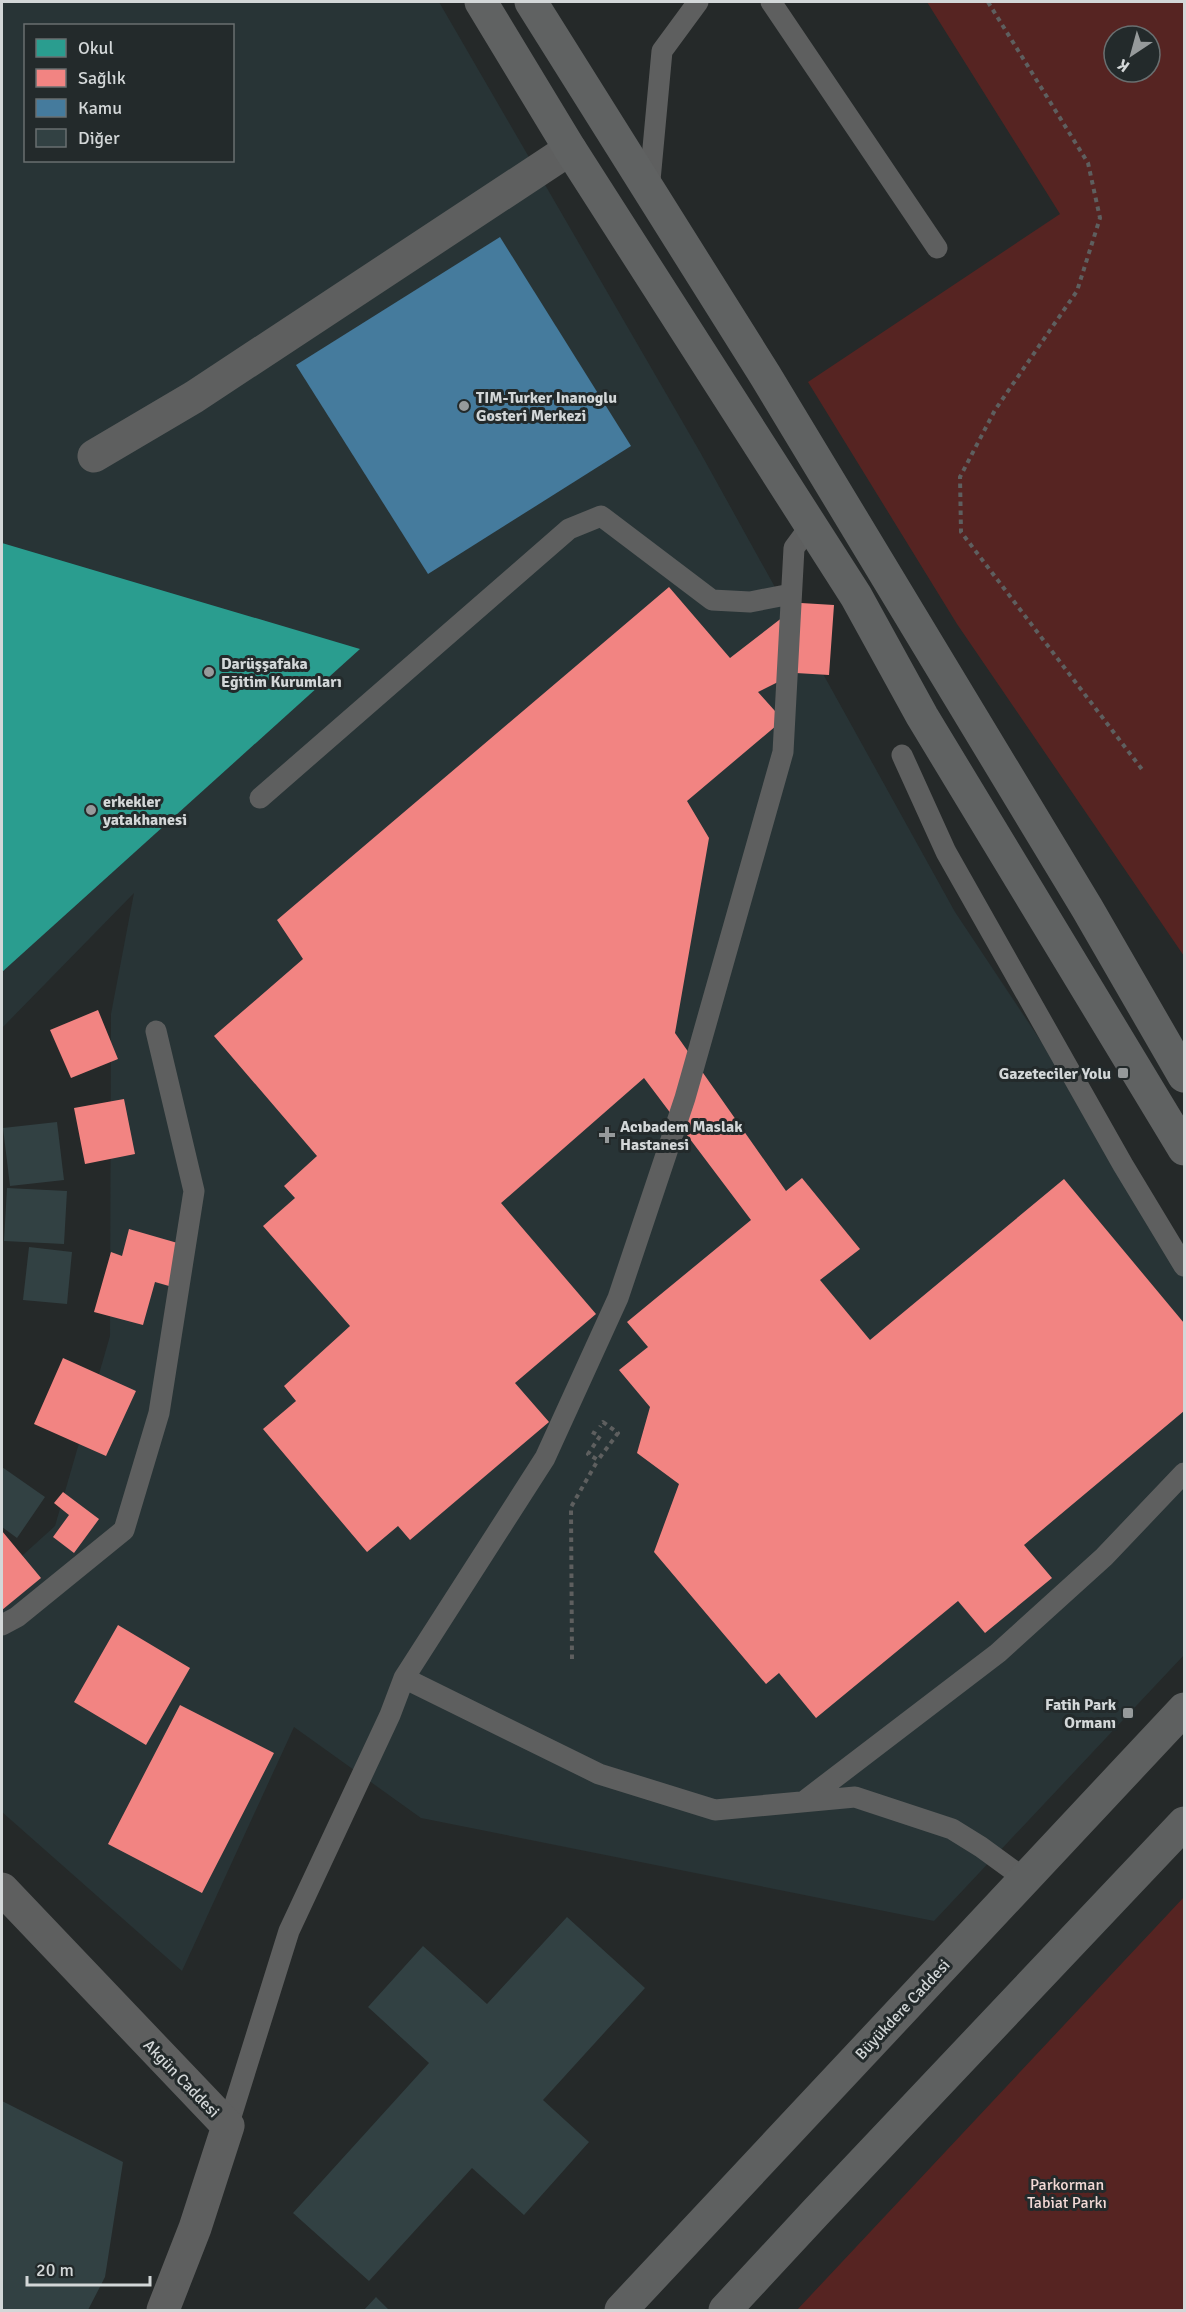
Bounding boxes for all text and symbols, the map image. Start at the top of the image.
legend [24,24,234,162]
north arrow [1102,24,1162,84]
text: Okul [78,37,114,59]
text: K [1114,54,1134,76]
text: Sağlık [78,67,126,89]
text: Kamu [78,97,122,119]
text: Diğer [78,127,120,149]
place label: TIM-Turker Inanoglu Gosteri Merkezi [476,388,617,426]
marker: TIM-Turker Inanoglu Gosteri Merkezi [457,399,471,413]
place label: Darüşşafaka Eğitim Kurumları [221,654,342,692]
marker: Darüşşafaka Eğitim Kurumları [202,665,216,679]
place label: erkekler yatakhanesi [102,792,187,830]
marker: erkekler yatakhanesi [84,803,98,817]
place label: Gazeteciler Yolu [999,1064,1111,1084]
marker: Gazeteciler Yolu [1116,1066,1130,1080]
place label: Acıbadem Maslak Hastanesi [620,1117,743,1155]
marker: Acıbadem Maslak Hastanesi [598,1126,616,1144]
place label: Fatih Park Ormanı [1045,1695,1117,1733]
marker: Fatih Park Ormanı [1121,1706,1135,1720]
street label: Büyükdere Caddesi [851,1955,954,2064]
street label: Akgün Caddesi [139,2035,224,2122]
park label: Parkorman Tabiat Parkı [1027,2175,1107,2213]
scale bar [27,2249,150,2287]
text: 20 m [36,2259,74,2281]

